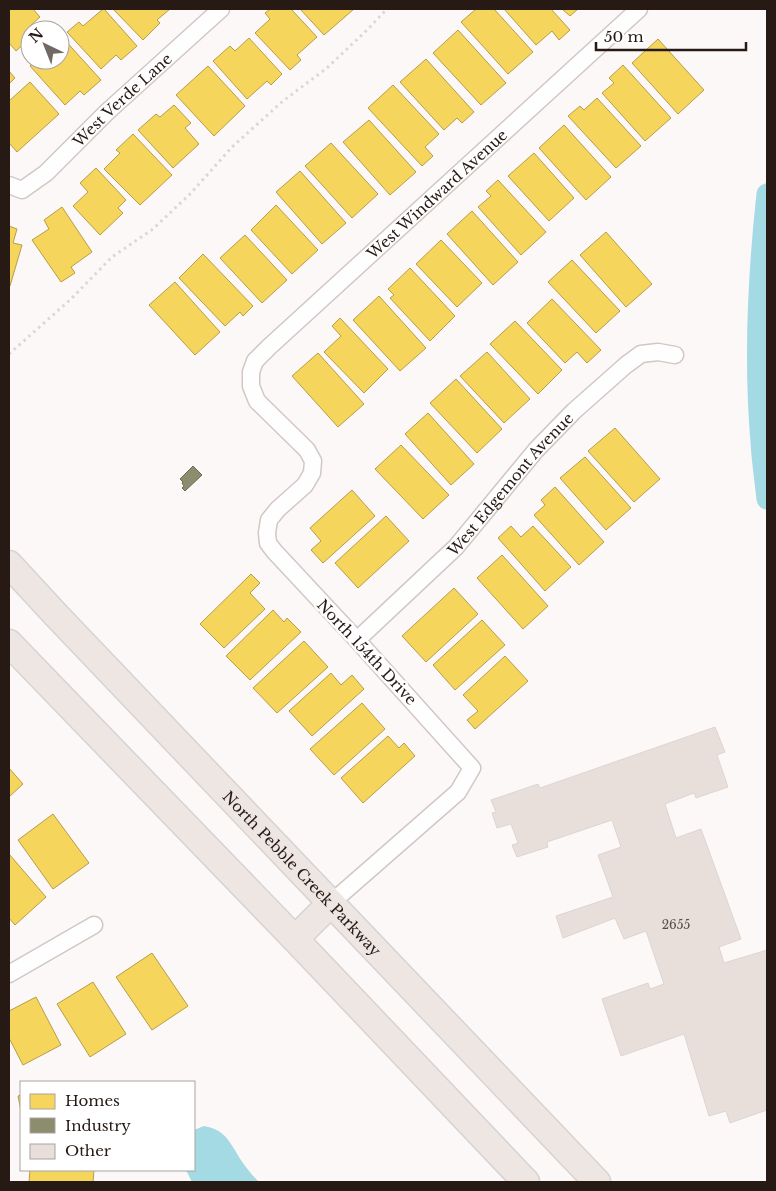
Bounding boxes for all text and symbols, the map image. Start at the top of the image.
north arrow [20,20,70,70]
scale bar [596,20,746,52]
text: N [25,24,47,47]
text: 50 m [604,27,644,46]
street label: West Verde Lane [68,49,175,151]
street label: West Windward Avenue [362,125,511,263]
street label: West Edgemont Avenue [443,408,577,560]
street label: North 154th Drive [313,595,421,709]
street label: North Pebble Creek Parkway [219,787,386,960]
house number: 2655 [662,917,691,932]
legend [20,1081,195,1171]
text: Homes [65,1091,120,1110]
text: Industry [65,1116,131,1135]
text: Other [65,1141,112,1160]

